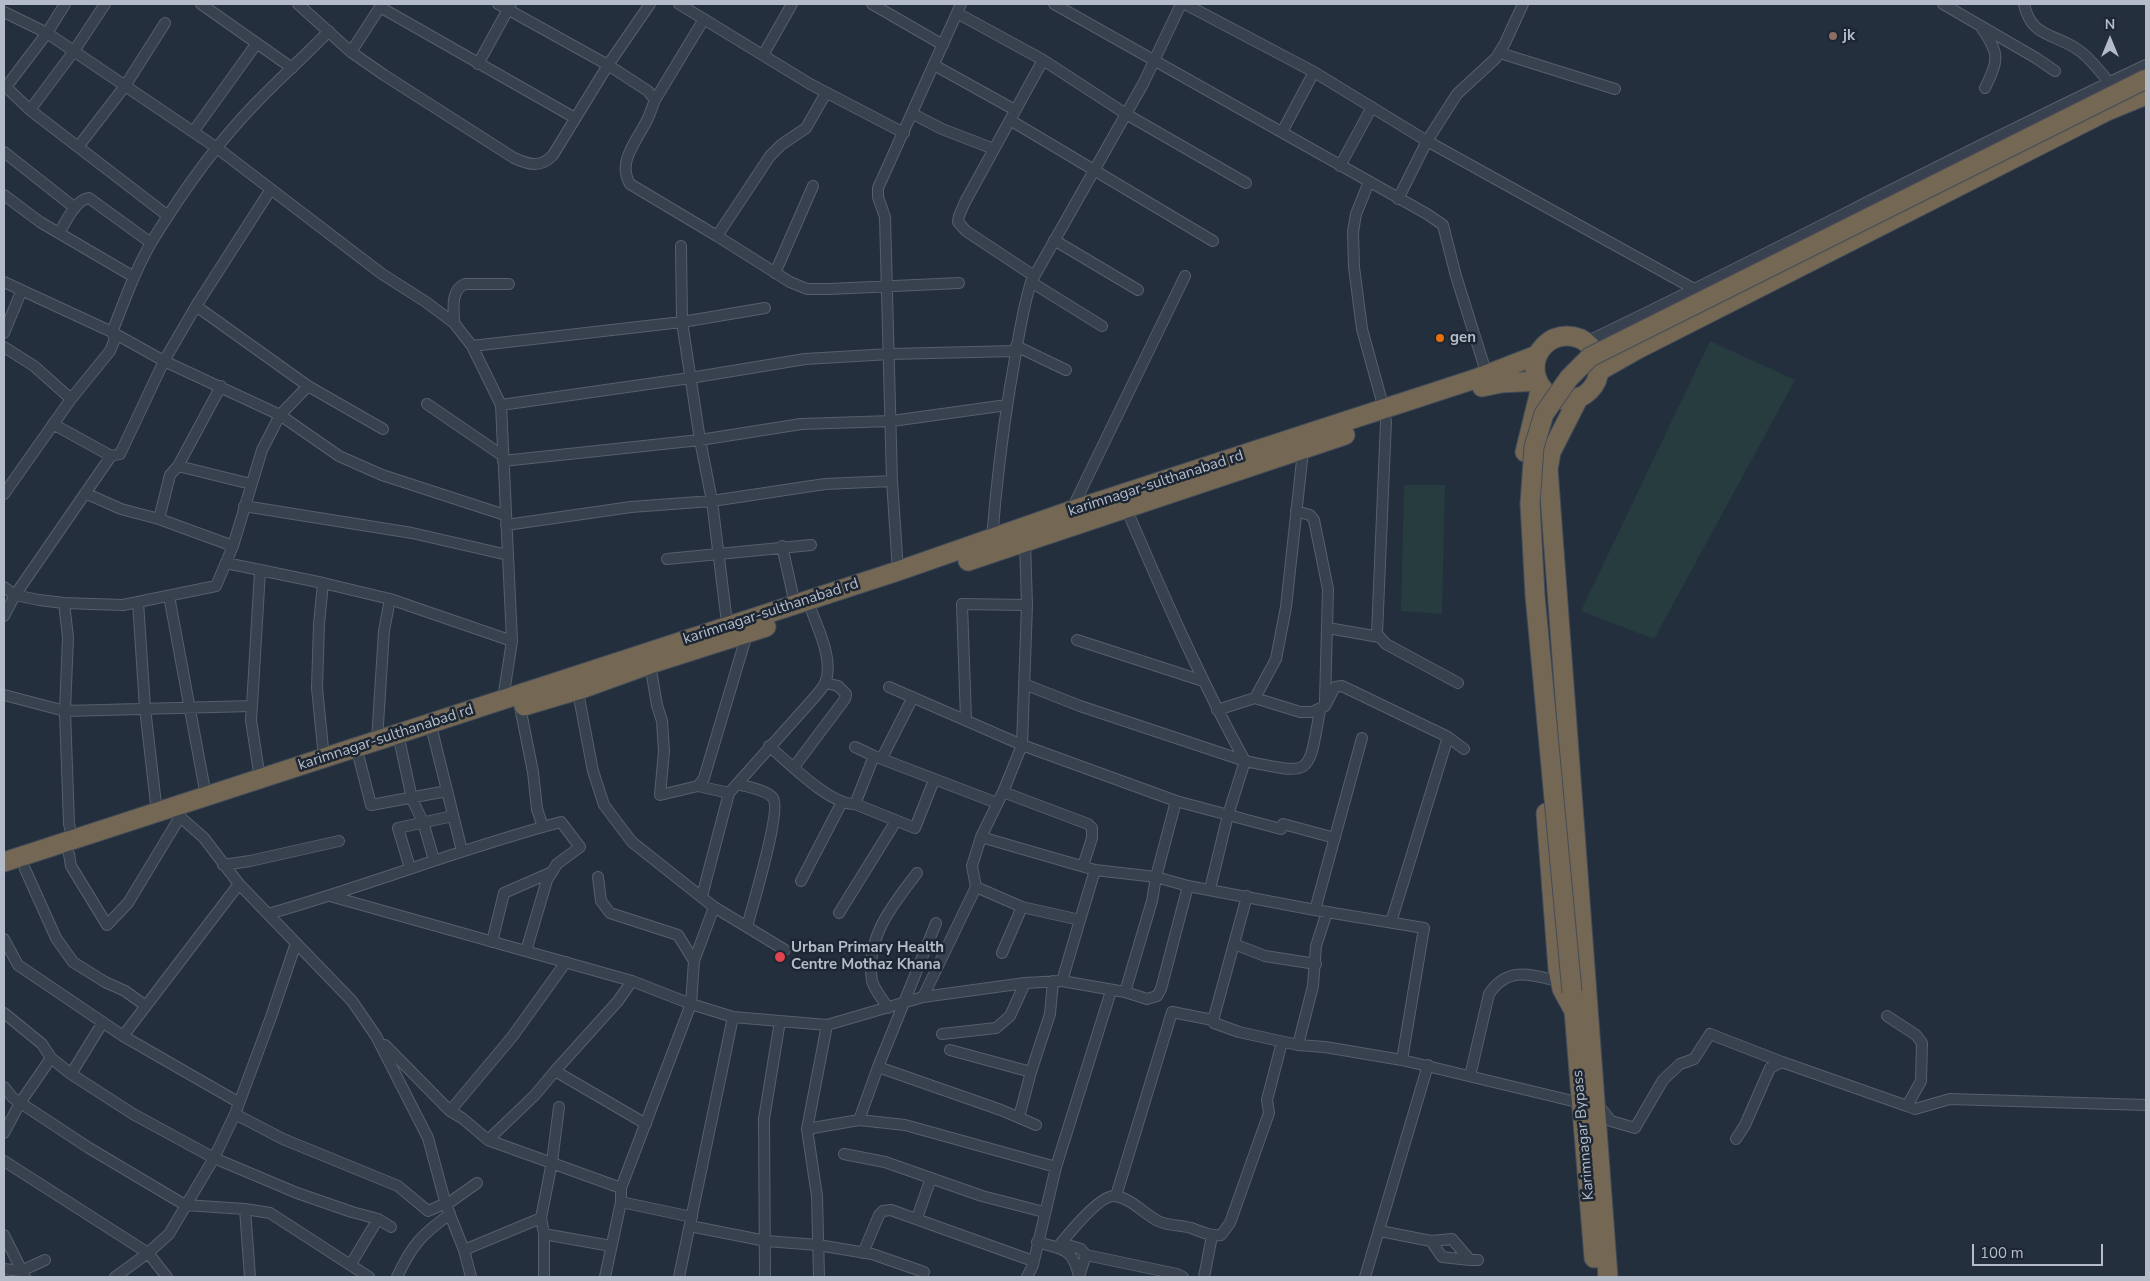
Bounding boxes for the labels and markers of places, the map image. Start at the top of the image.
place label: jk [1843,27,1855,45]
marker: jk [1827,30,1839,42]
place label: gen [1450,329,1476,347]
marker: gen [1434,332,1446,344]
place label: Urban Primary Health Centre Mothaz Khana [791,939,944,974]
marker: Urban Primary Health Centre Mothaz Khana [773,950,787,964]

